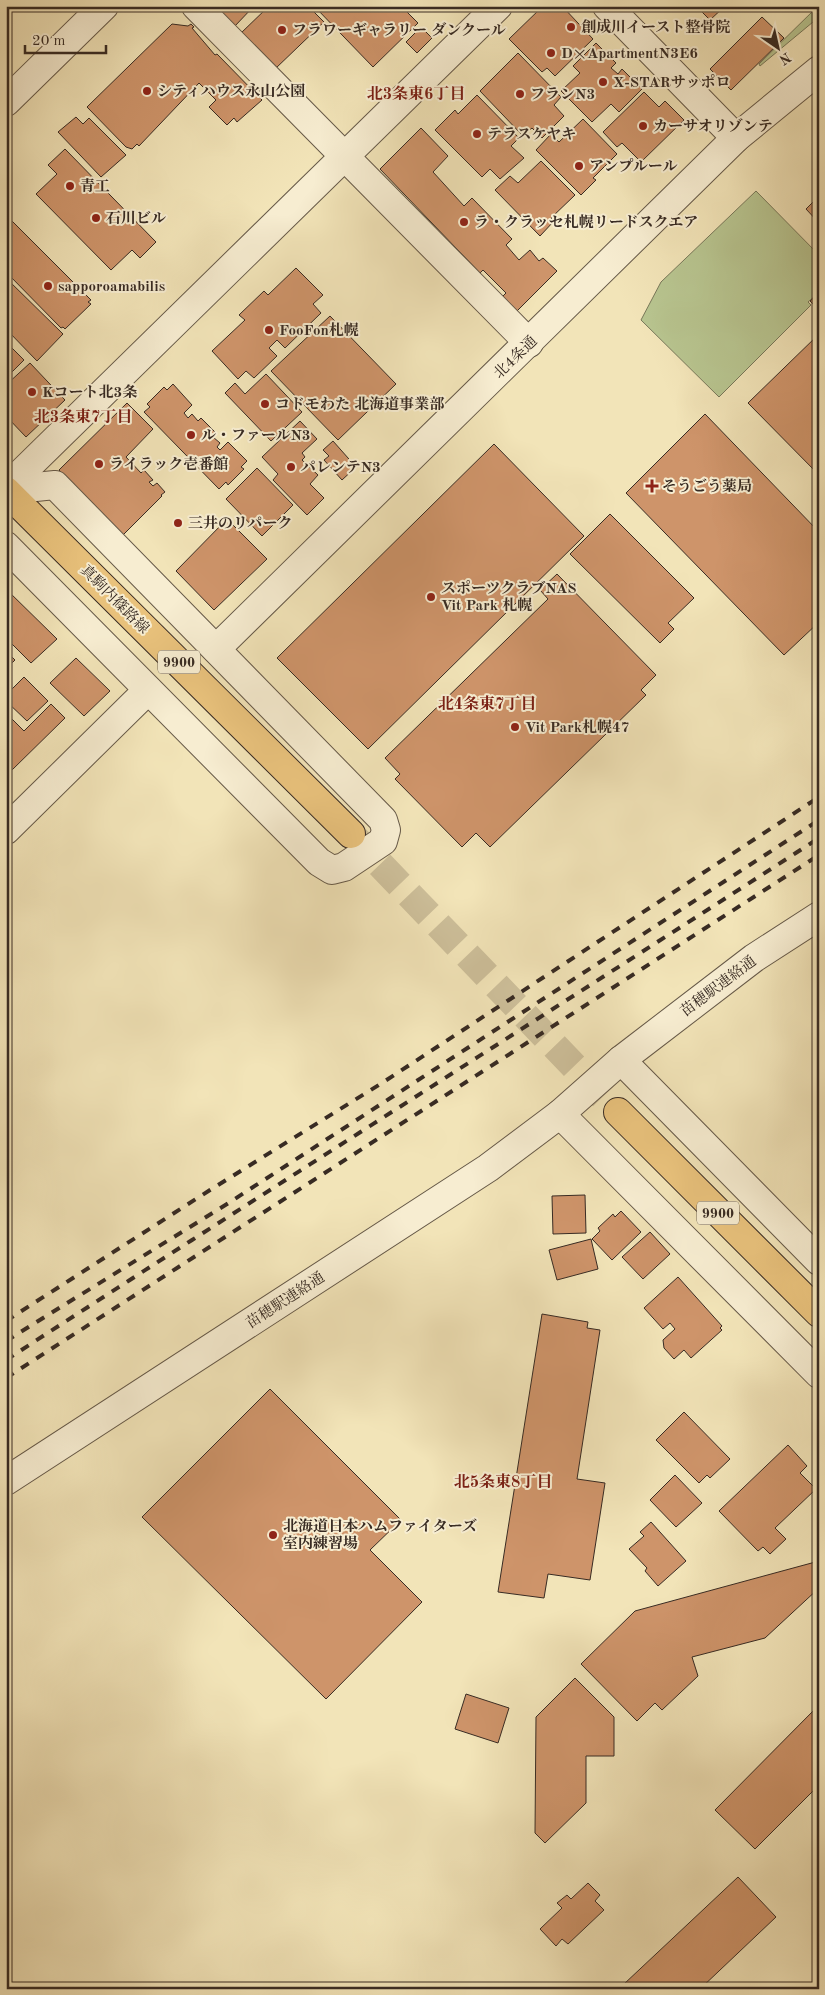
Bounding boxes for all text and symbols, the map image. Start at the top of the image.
place label: 創成川イースト整骨院 [581,18,730,36]
marker: 創成川イースト整骨院 [565,21,577,33]
scale bar [25,22,106,54]
place label: フラワーギャラリー ダンクール [292,22,506,39]
north arrow [752,22,802,72]
marker: フラワーギャラリー ダンクール [276,24,288,36]
text: 20 m [32,34,66,49]
marker: D×ApartmentN3E6 [545,47,557,59]
place label: D×ApartmentN3E6 [561,47,698,62]
text: N [776,49,793,67]
place label: X-STARサッポロ [613,74,730,91]
marker: X-STARサッポロ [597,76,609,88]
place label: シティハウス永山公園 [157,82,305,100]
marker: シティハウス永山公園 [141,85,153,97]
district label: 北3条東6丁目 [367,85,465,103]
place label: フランN3 [530,87,595,103]
marker: フランN3 [514,88,526,100]
place label: カーサオリゾンテ [653,118,773,135]
marker: カーサオリゾンテ [637,120,649,132]
place label: テラスケヤキ [487,126,576,143]
marker: テラスケヤキ [471,128,483,140]
place label: アンプルール [589,158,678,175]
marker: アンプルール [573,160,585,172]
place label: 青工 [80,178,110,195]
marker: 青工 [64,180,76,192]
place label: 石川ビル [106,210,166,227]
marker: 石川ビル [90,212,102,224]
place label: ラ・クラッセ札幌リードスクエア [474,214,698,231]
marker: ラ・クラッセ札幌リードスクエア [458,216,470,228]
marker: sapporoamabilis [42,280,54,292]
place label: sapporoamabilis [58,280,165,295]
place label: FooFon札幌 [279,322,359,339]
marker: FooFon札幌 [263,324,275,336]
street label: 北4条通 [490,333,541,382]
place label: Kコート北3条 [42,384,137,401]
marker: Kコート北3条 [26,386,38,398]
place label: コドモわた 北海道事業部 [275,396,445,413]
marker: コドモわた 北海道事業部 [259,398,271,410]
district label: 北3条東7丁目 [34,408,132,426]
marker: ル・ファールN3 [185,429,197,441]
place label: ル・ファールN3 [201,429,311,444]
place label: ライラック壱番館 [109,456,228,473]
marker: ライラック壱番館 [93,458,105,470]
place label: パレンテN3 [301,460,381,476]
marker: パレンテN3 [285,461,297,473]
place label: そうごう薬局 [662,478,752,495]
marker: そうごう薬局 [646,480,658,492]
place label: 三井のリパーク [188,515,293,532]
marker: 三井のリパーク [172,517,184,529]
street label: 真駒内篠路線 [77,562,152,637]
place label: スポーツクラブNAS Vit Park 札幌 [441,580,577,614]
marker: スポーツクラブNAS Vit Park 札幌 [425,591,437,603]
road number: 9900 [158,650,200,674]
district label: 北4条東7丁目 [438,695,536,713]
place label: Vit Park札幌47 [525,719,630,736]
marker: Vit Park札幌47 [509,721,521,733]
street label: 苗穂駅連絡通 [677,953,759,1020]
road number: 9900 [697,1202,739,1224]
street label: 苗穂駅連絡通 [243,1269,328,1332]
district label: 北5条東8丁目 [454,1473,552,1491]
place label: 北海道日本ハムファイターズ 室内練習場 [283,1518,477,1552]
marker: 北海道日本ハムファイターズ 室内練習場 [267,1529,279,1541]

